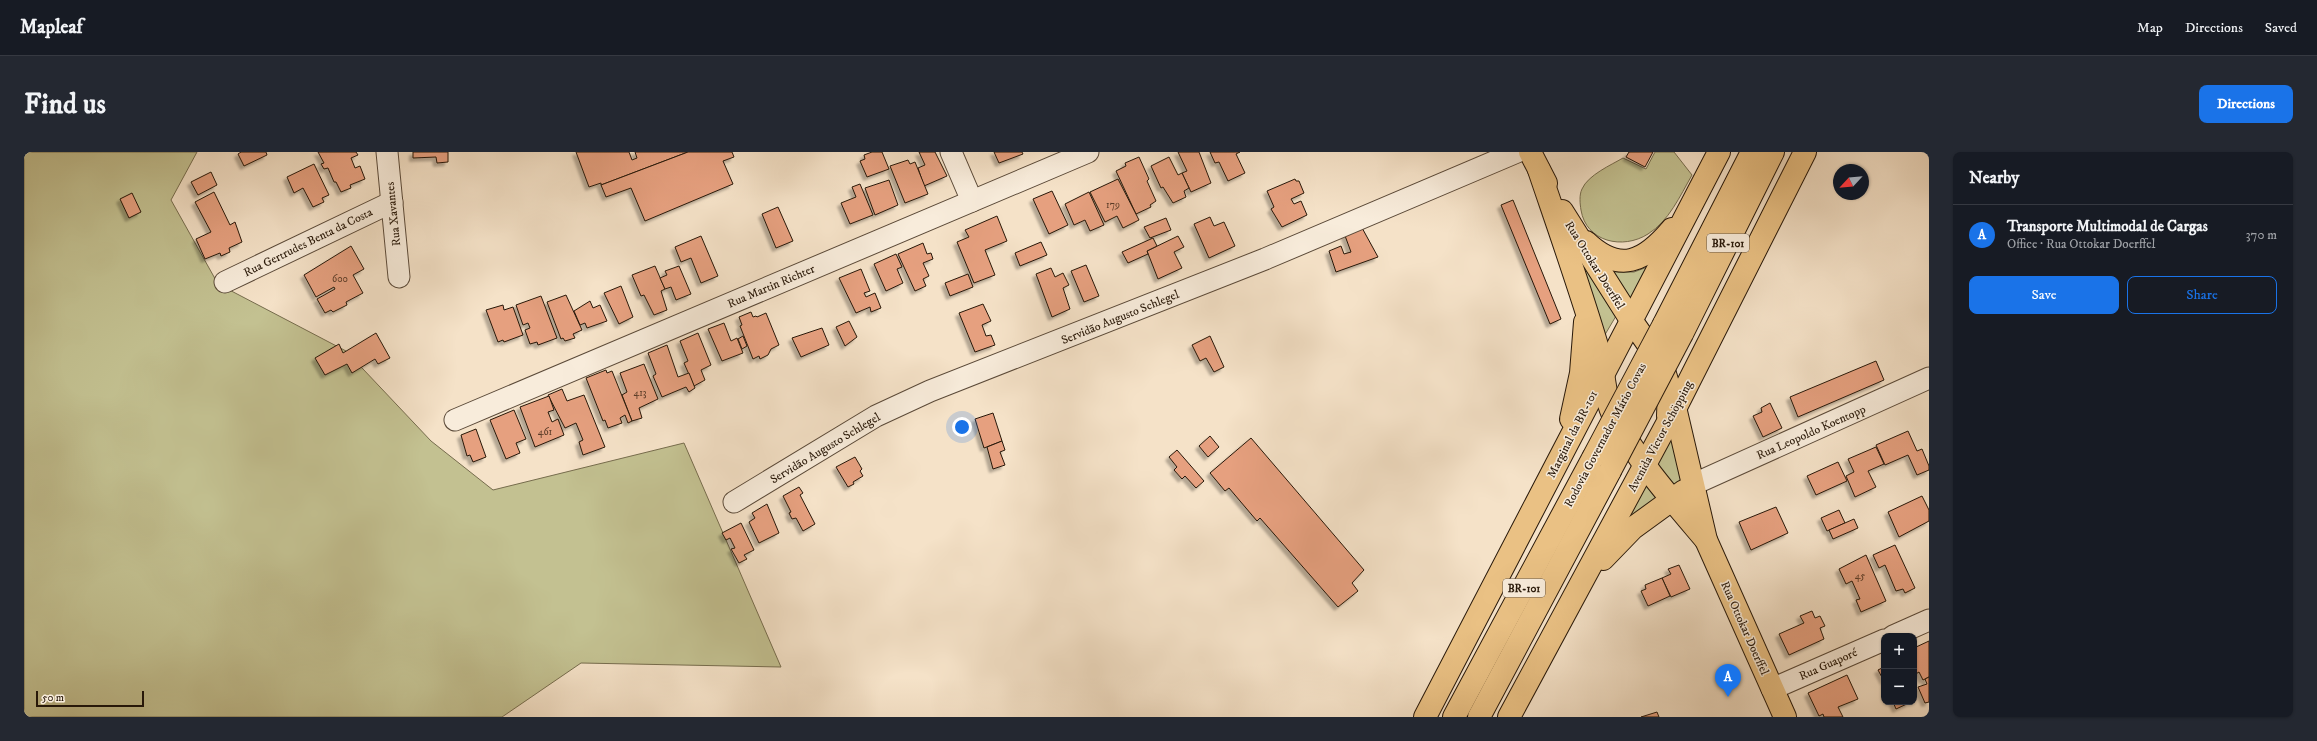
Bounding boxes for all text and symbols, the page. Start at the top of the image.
text: Mapleaf [20,16,83,39]
text: Map [2137,19,2163,37]
text: Directions [2185,19,2243,37]
text: Saved [2265,19,2297,37]
button: Directions [2199,85,2293,123]
text: Find us [24,87,106,122]
north arrow [1833,164,1869,200]
text: Nearby [1969,167,2019,189]
street label: Rua Xavantes [383,181,404,247]
house number: 179 [1106,199,1120,211]
street label: Rua Gertrudes Benta da Costa [241,204,376,280]
text: Transporte Multimodal de Cargas [2007,217,2208,236]
street label: Rua Ottokar Doerffel [1561,218,1628,312]
text: A [1978,227,1986,243]
text: 370 m [2246,227,2277,243]
road number: BR-101 [1707,234,1749,252]
text: Office · Rua Ottokar Doerffel [2007,236,2155,252]
street label: Rua Martin Richter [725,261,818,312]
house number: 600 [332,273,348,285]
button: Save [1969,276,2119,314]
button: Share [2127,276,2277,314]
street label: Servidão Augusto Schlegel [1059,287,1182,348]
street label: Rodovia Governador Mário Covas [1561,361,1650,510]
street label: Avenida Victor Schöpping [1625,378,1696,494]
house number: 413 [633,387,647,399]
street label: Marginal da BR-101 [1544,388,1601,480]
street label: Rua Leopoldo Koentopp [1754,402,1868,463]
street label: Servidão Augusto Schlegel [767,409,883,487]
your location [952,417,972,437]
house number: 461 [538,426,553,438]
house number: 45 [1855,570,1865,582]
road number: BR-101 [1503,579,1545,597]
street label: Rua Ottokar Doerffel [1717,579,1772,678]
map controls [1881,633,1917,705]
button: + [1881,633,1917,669]
street label: Rua Guaporé [1797,645,1860,684]
pin: A [1715,664,1741,697]
button: − [1881,669,1917,705]
scale bar [36,689,144,708]
text: 50 m [42,691,64,705]

